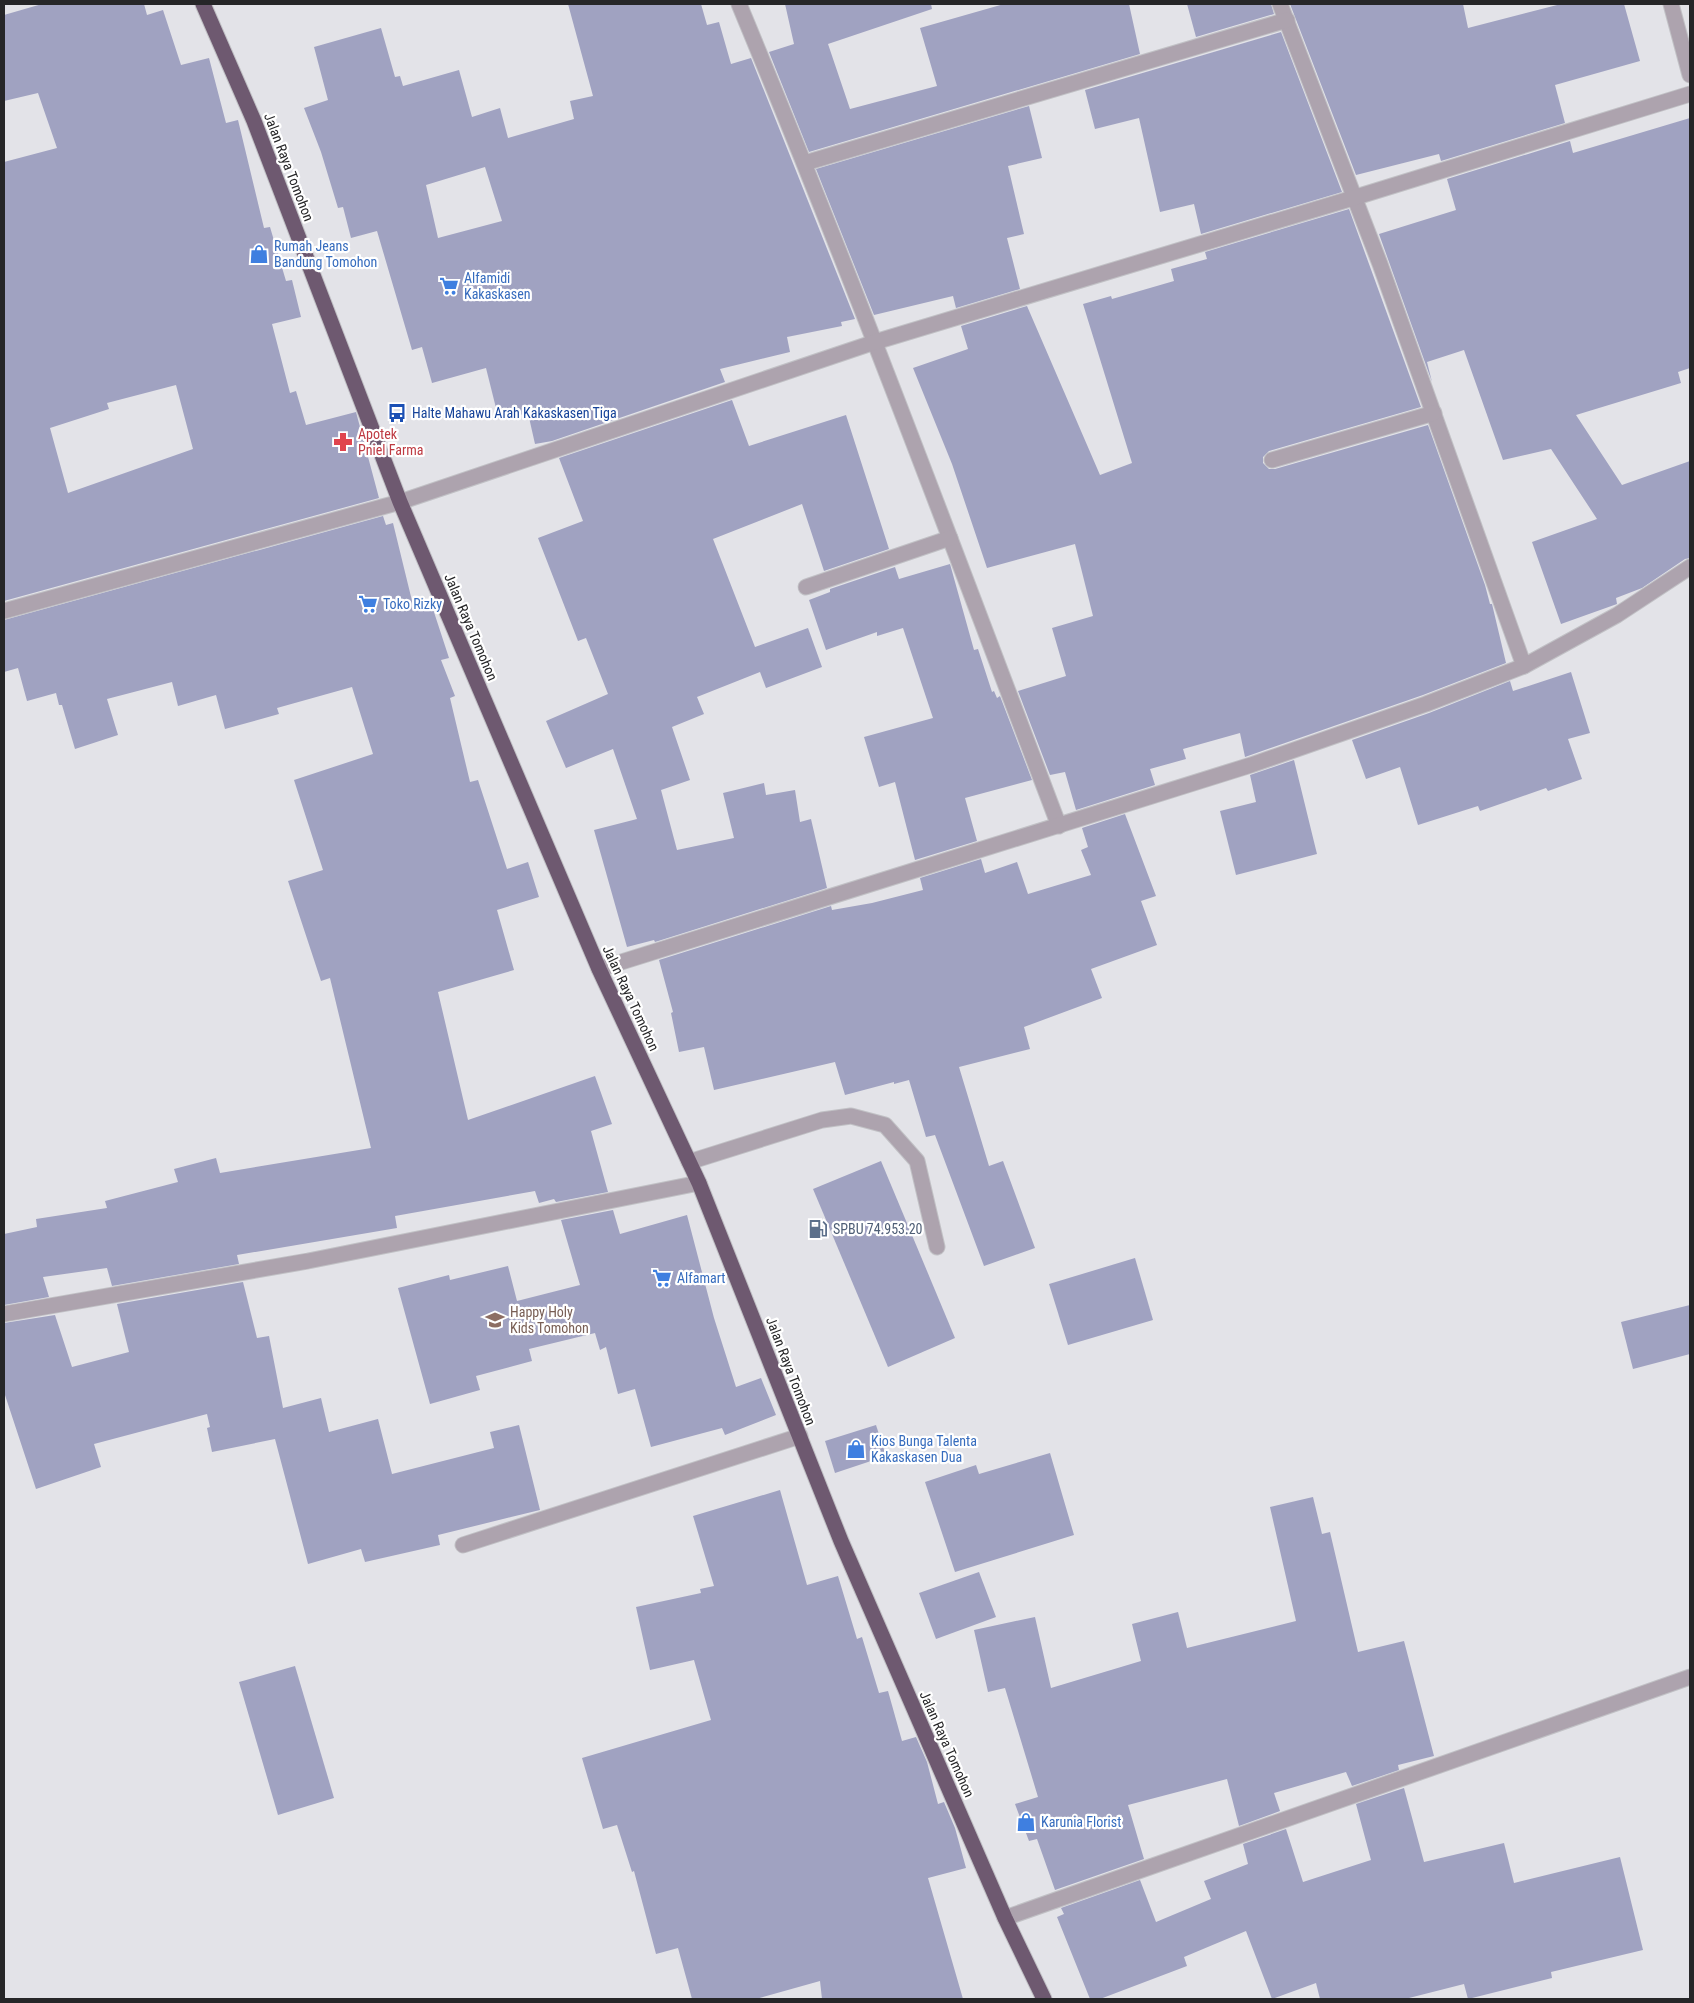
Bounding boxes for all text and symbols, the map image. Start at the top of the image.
street label: Jalan Raya Tomohon [261,111,317,223]
place label: Rumah Jeans Bandung Tomohon [274,238,377,270]
shop icon: Rumah Jeans Bandung Tomohon [248,243,270,265]
place label: Alfamidi Kakaskasen [464,270,531,302]
supermarket icon: Alfamidi Kakaskasen [438,275,460,297]
bus stop icon: Halte Mahawu Arah Kakaskasen Tiga [386,402,408,424]
place label: Halte Mahawu Arah Kakaskasen Tiga [412,405,617,421]
place label: Apotek Pniel Farma [358,426,423,458]
pharmacy icon: Apotek Pniel Farma [332,431,354,453]
street label: Jalan Raya Tomohon [441,571,501,683]
supermarket icon: Toko Rizky [357,593,379,615]
place label: Toko Rizky [383,596,442,612]
street label: Jalan Raya Tomohon [600,943,662,1053]
fuel station icon: SPBU 74.953.20 [807,1218,829,1240]
place label: SPBU 74.953.20 [833,1221,923,1237]
supermarket icon: Alfamart [651,1267,673,1289]
place label: Alfamart [677,1270,725,1286]
place label: Happy Holy Kids Tomohon [510,1304,589,1336]
school or university icon: Happy Holy Kids Tomohon [484,1309,506,1331]
street label: Jalan Raya Tomohon [763,1315,819,1427]
place label: Kios Bunga Talenta Kakaskasen Dua [871,1433,977,1465]
shop icon: Kios Bunga Talenta Kakaskasen Dua [845,1438,867,1460]
street label: Jalan Raya Tomohon [916,1688,978,1800]
shop icon: Karunia Florist [1015,1811,1037,1833]
place label: Karunia Florist [1041,1814,1121,1830]

